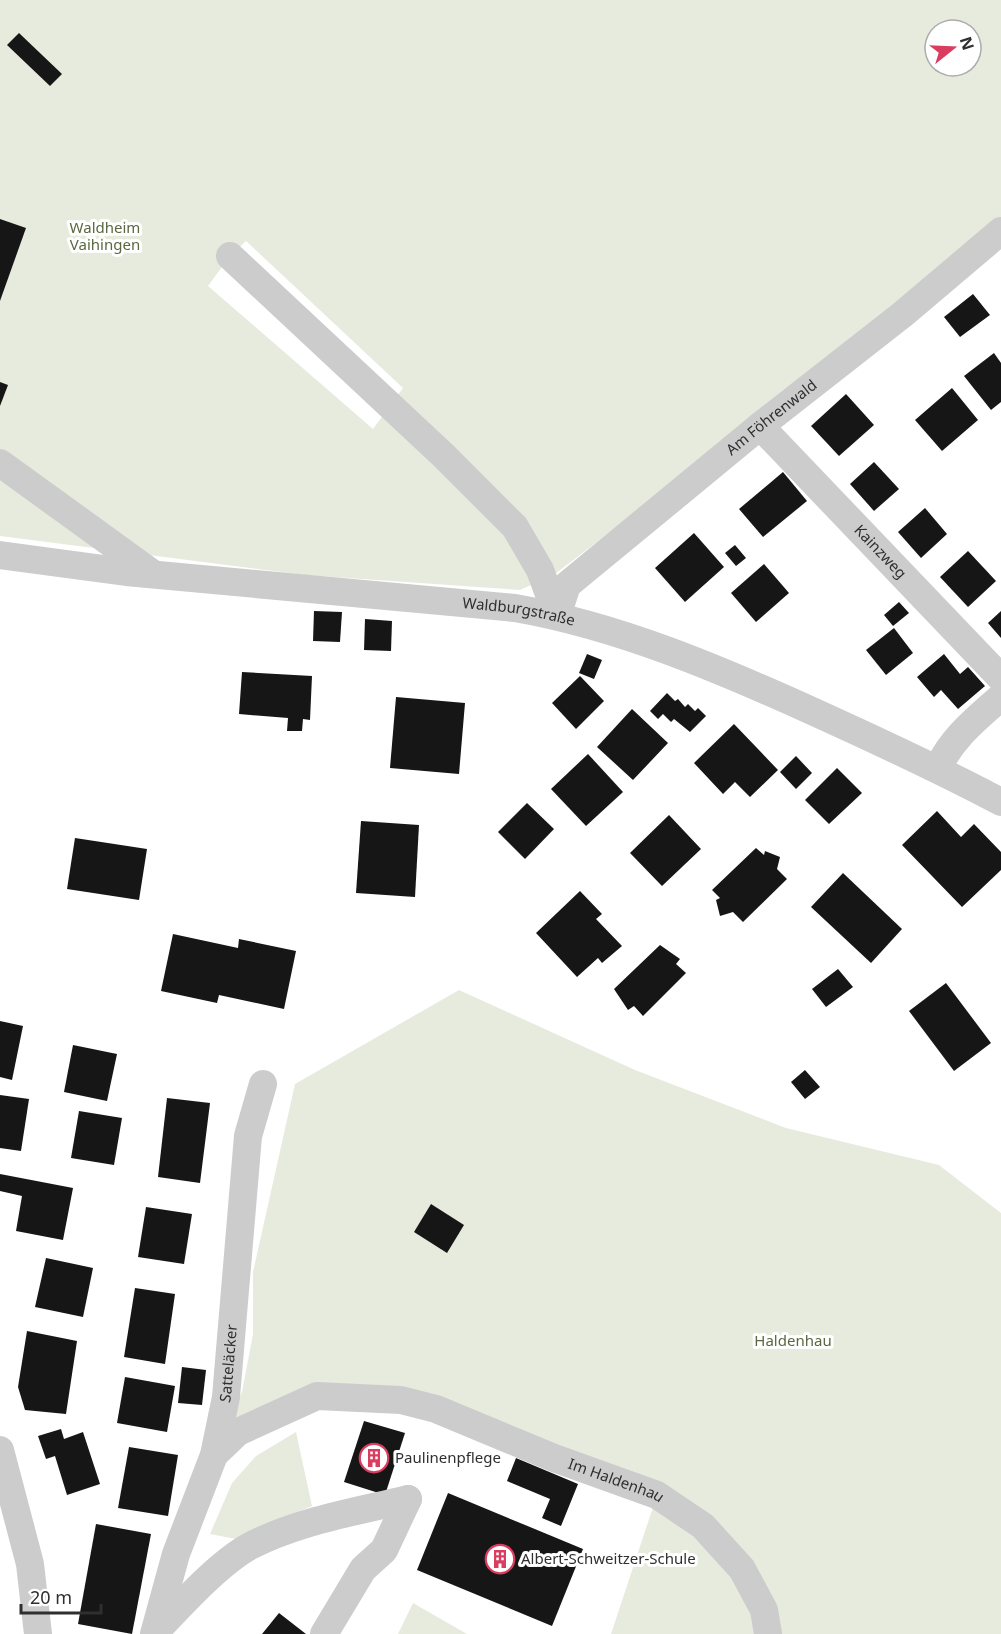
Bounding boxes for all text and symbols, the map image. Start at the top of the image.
north arrow [923,18,983,78]
text: N [955,34,980,53]
park label: Waldheim Vaihingen [70,217,140,254]
street label: Am Föhrenwald [721,374,820,459]
street label: Kainzweg [850,520,912,582]
street label: Waldburgstraße [462,592,577,630]
street label: Satteläcker [214,1323,241,1404]
park label: Haldenhau [754,1330,832,1350]
building icon: Paulinenpflege [358,1442,390,1474]
place label: Paulinenpflege [395,1447,501,1467]
street label: Im Haldenhau [566,1453,669,1506]
building icon: Albert-Schweitzer-Schule [484,1543,516,1575]
place label: Albert-Schweitzer-Schule [521,1548,696,1568]
scale bar [21,1577,100,1615]
text: 20 m [30,1585,72,1609]

